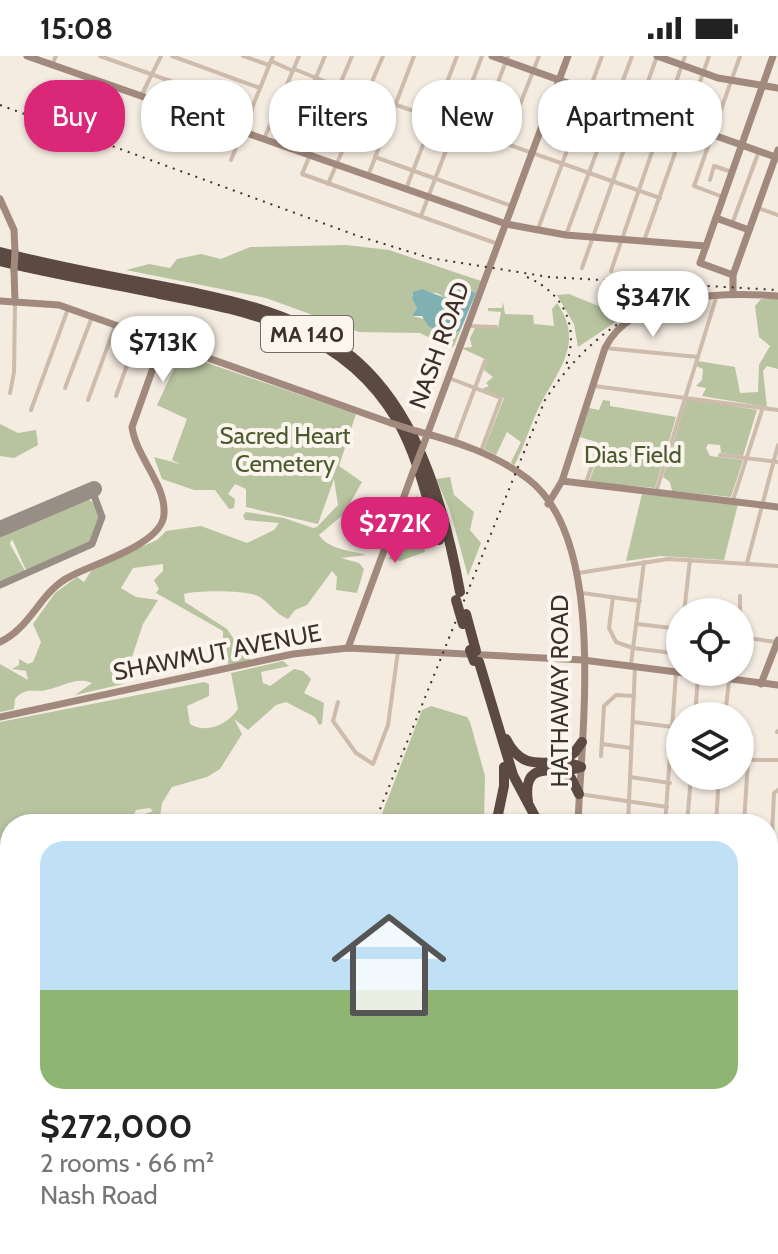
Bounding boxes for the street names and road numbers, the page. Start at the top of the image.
street label: NASH ROAD [403,278,475,412]
road number: MA 140 [261,316,353,352]
street label: HATHAWAY ROAD [545,594,574,788]
street label: SHAWMUT AVENUE [111,618,323,686]

